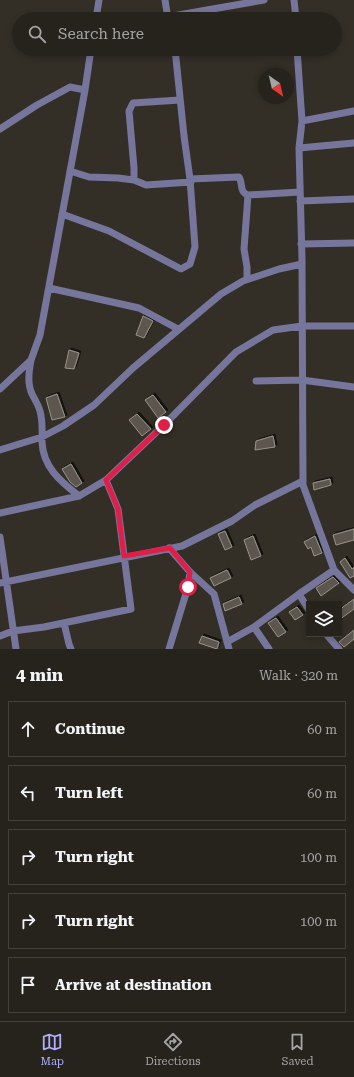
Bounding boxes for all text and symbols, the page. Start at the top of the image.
search box [12,12,342,56]
icon: search [26,23,48,45]
text: Search here [58,25,144,43]
north arrow [258,68,294,104]
route end [155,416,173,434]
route start [179,578,197,596]
map controls [306,601,342,637]
button: layers [306,601,342,637]
text: 4 min [16,665,63,685]
text: Walk · 320 m [259,668,338,683]
icon: ahead [17,718,39,740]
text: Continue [55,720,125,738]
text: 60 m [307,722,337,737]
icon: left [17,782,39,804]
text: Turn left [55,784,123,802]
text: 60 m [307,786,337,801]
icon: right [17,846,39,868]
text: Turn right [55,848,134,866]
text: 100 m [300,850,337,865]
icon: right [17,910,39,932]
text: Turn right [55,912,134,930]
text: 100 m [300,914,337,929]
icon: arrive [17,974,39,996]
text: Arrive at destination [55,976,211,994]
tab: Map [41,1031,64,1068]
tab: Directions [145,1031,200,1068]
tab: Saved [282,1031,313,1068]

